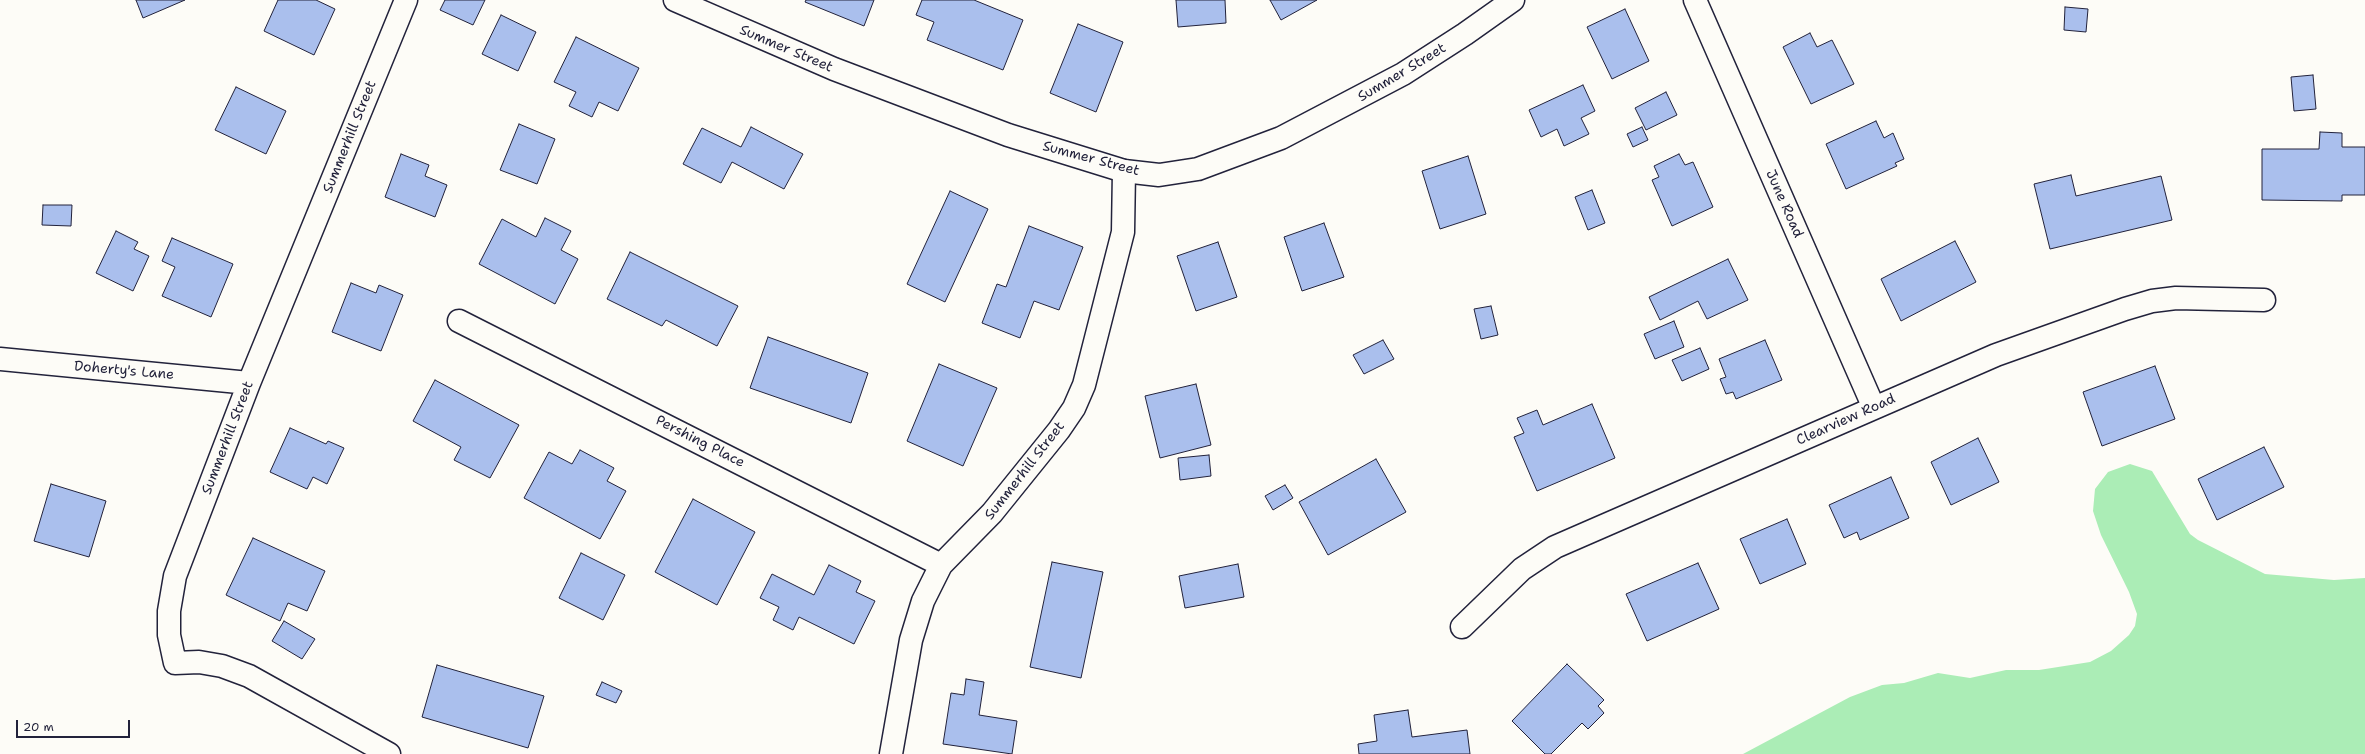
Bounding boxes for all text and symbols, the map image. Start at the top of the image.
street label: Summer Street [737,22,835,76]
street label: Summer Street [1355,40,1449,106]
street label: Summerhill Street [320,78,380,196]
street label: Summer Street [1041,138,1141,180]
street label: June Road [1762,167,1806,241]
street label: Doherty's Lane [73,358,175,384]
street label: Summerhill Street [199,379,257,497]
street label: Clearview Road [1794,391,1898,449]
street label: Pershing Place [653,412,747,472]
street label: Summerhill Street [981,419,1069,523]
scale bar [18,712,132,738]
text: 20 m [23,719,54,735]

